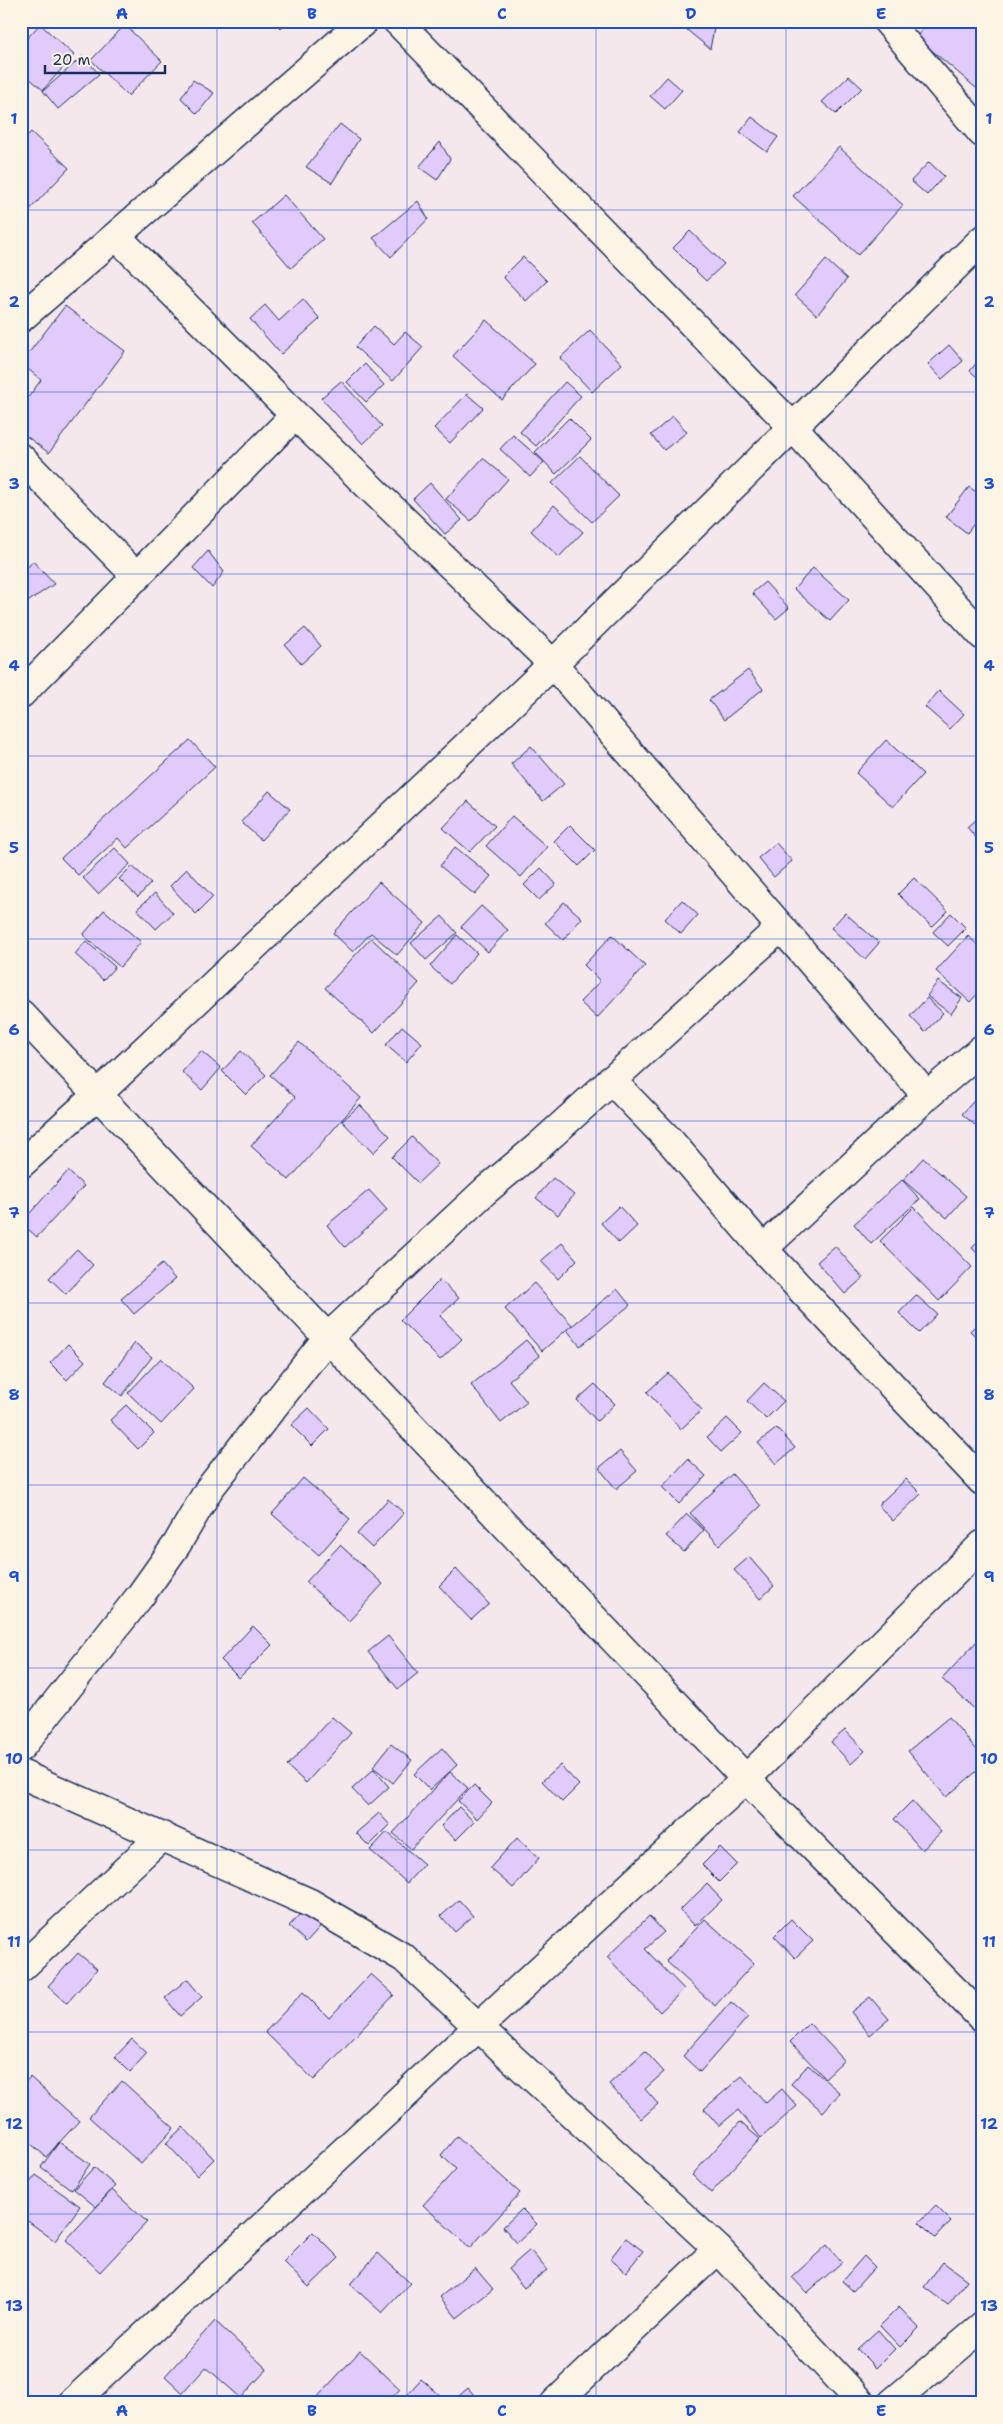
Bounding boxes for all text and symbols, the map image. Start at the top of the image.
text: A [116,3,128,24]
text: B [307,3,317,24]
text: C [497,3,507,24]
text: D [685,3,697,24]
text: E [876,3,886,24]
scale bar [45,42,165,74]
text: 20 m [52,50,91,70]
text: 1 [10,108,18,129]
text: 1 [985,108,993,129]
text: 2 [8,291,20,312]
text: 2 [983,291,995,312]
text: 3 [8,473,20,494]
text: 3 [983,473,995,494]
text: 4 [8,655,20,676]
text: 4 [983,655,995,676]
text: 5 [9,837,19,858]
text: 5 [984,837,994,858]
text: 6 [8,1019,20,1040]
text: 6 [983,1019,995,1040]
text: 7 [8,1202,20,1223]
text: 7 [983,1202,995,1223]
text: 8 [8,1384,20,1405]
text: 8 [983,1384,995,1405]
text: 9 [8,1566,20,1587]
text: 9 [983,1566,995,1587]
text: 10 [5,1748,23,1769]
text: 10 [980,1748,998,1769]
text: 11 [7,1931,21,1952]
text: 11 [982,1931,996,1952]
text: 12 [5,2113,23,2134]
text: 12 [980,2113,998,2134]
text: 13 [5,2295,23,2316]
text: 13 [980,2295,998,2316]
text: A [116,2400,128,2421]
text: B [307,2400,317,2421]
text: C [497,2400,507,2421]
text: D [685,2400,697,2421]
text: E [876,2400,886,2421]

